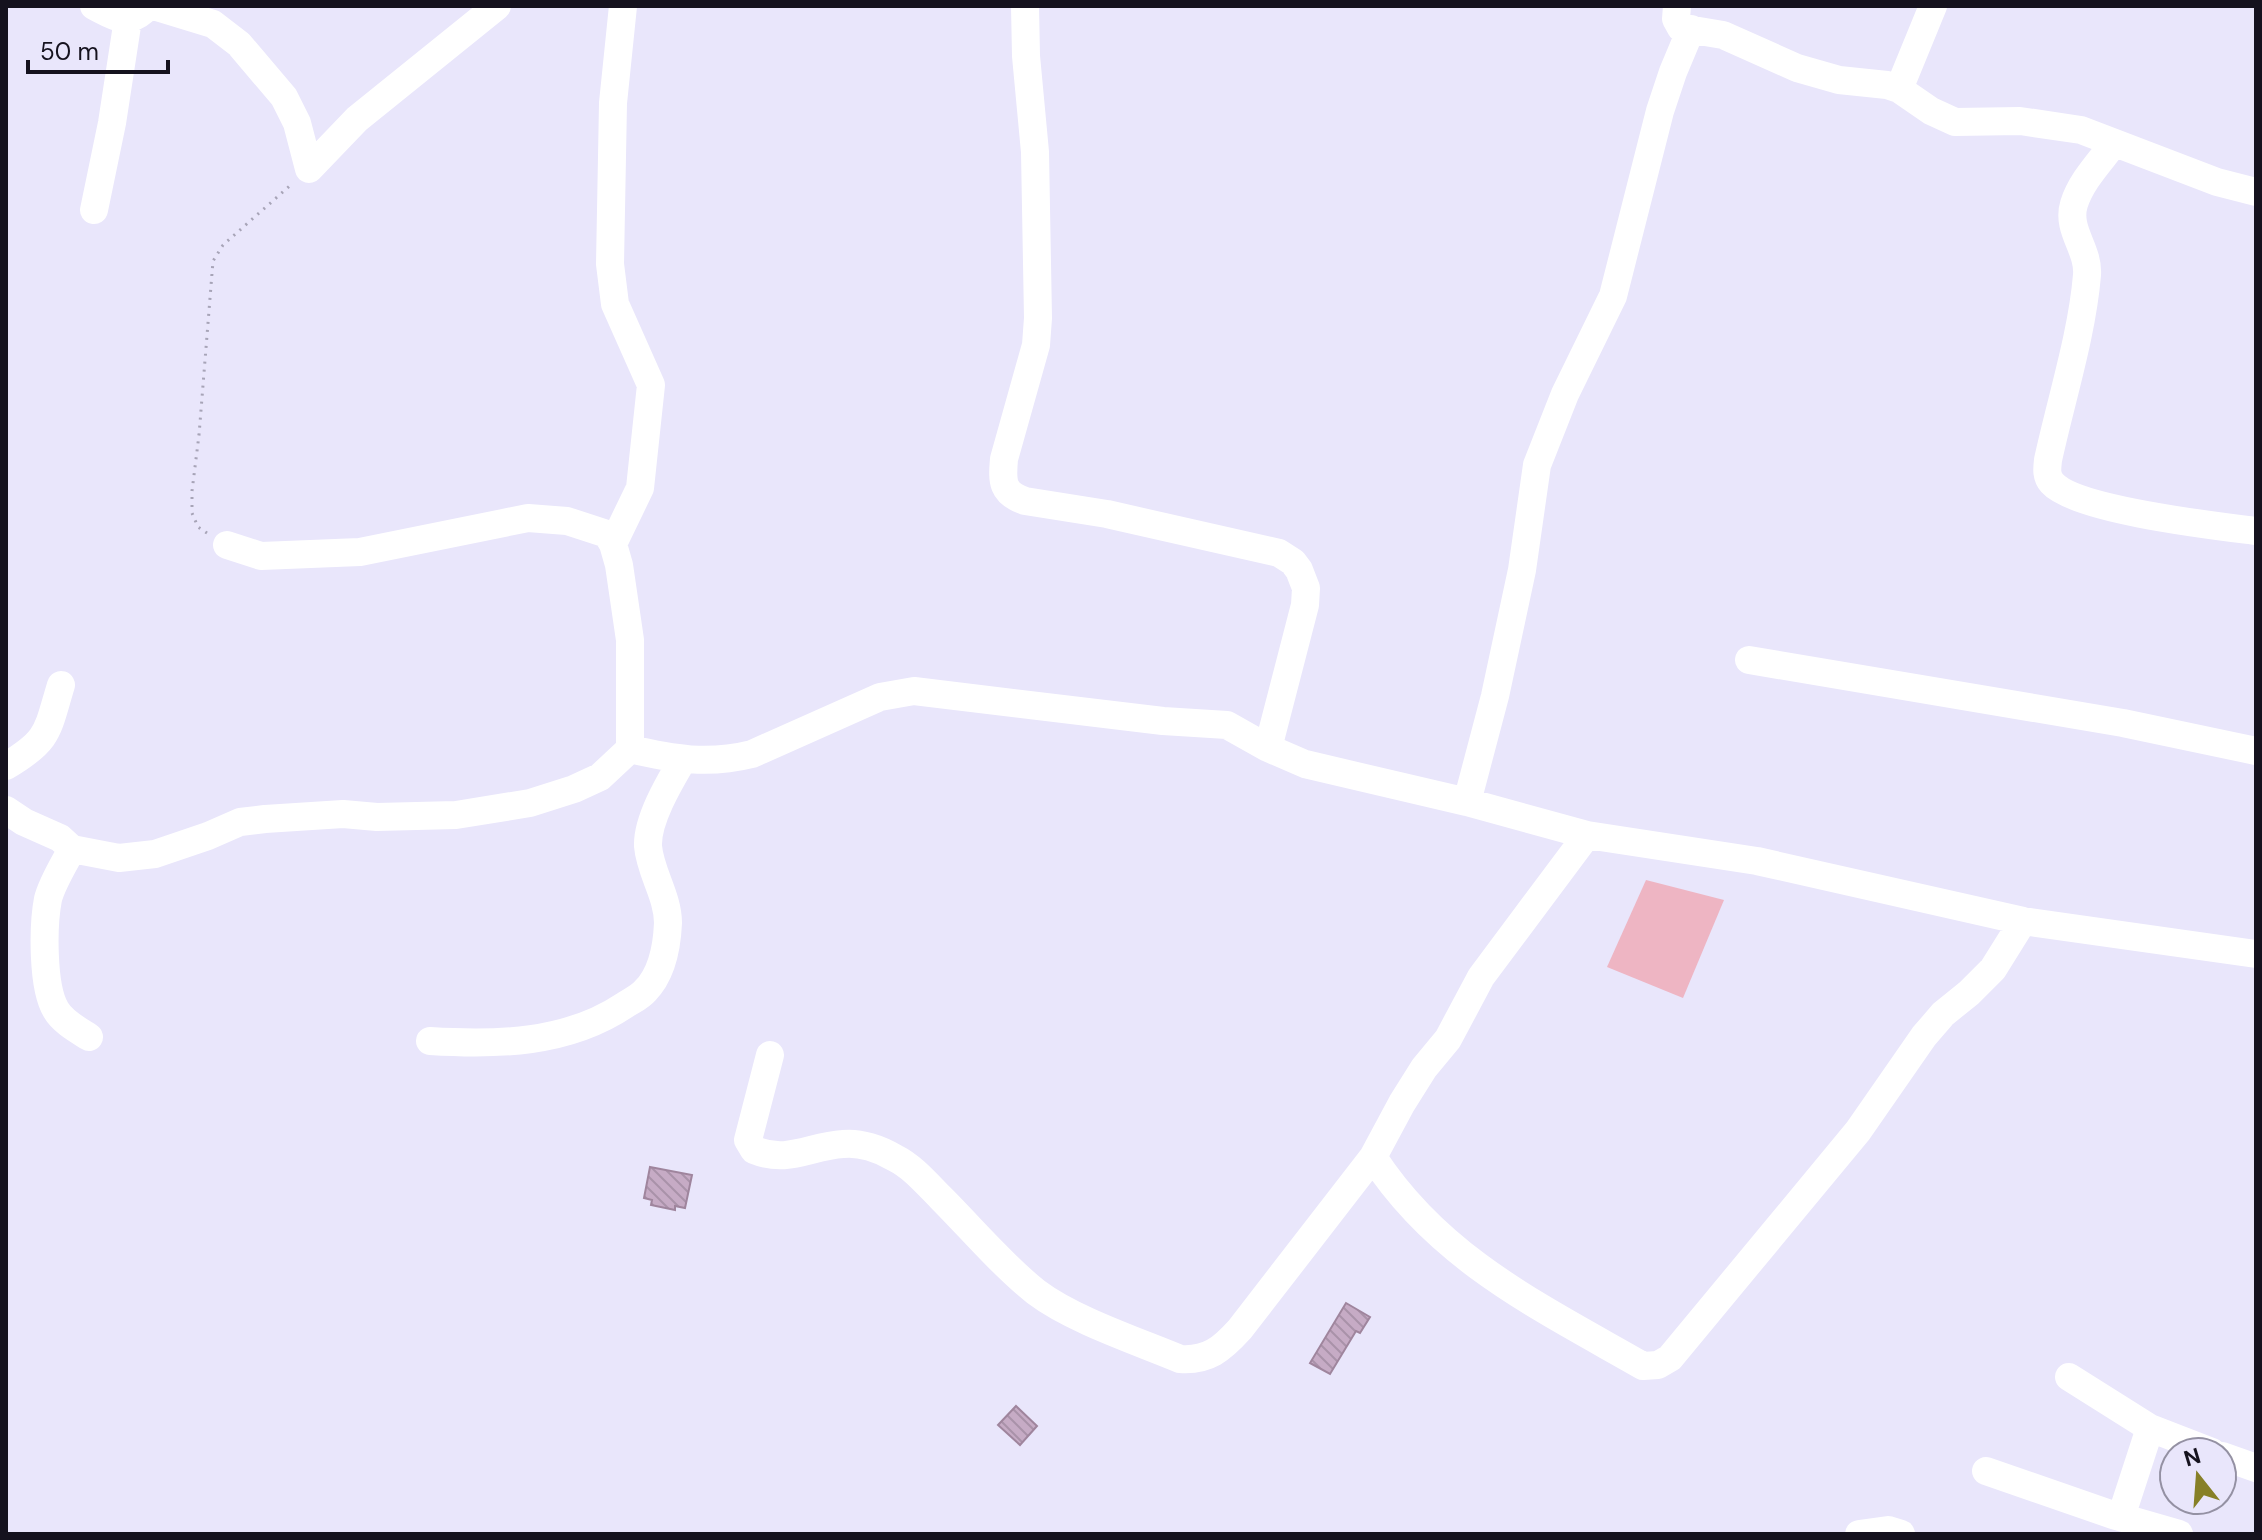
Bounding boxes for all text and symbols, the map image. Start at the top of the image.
scale bar [28,24,168,74]
text: 50 m [40,36,99,67]
north arrow [2158,1436,2238,1516]
text: N [2180,1441,2204,1474]

